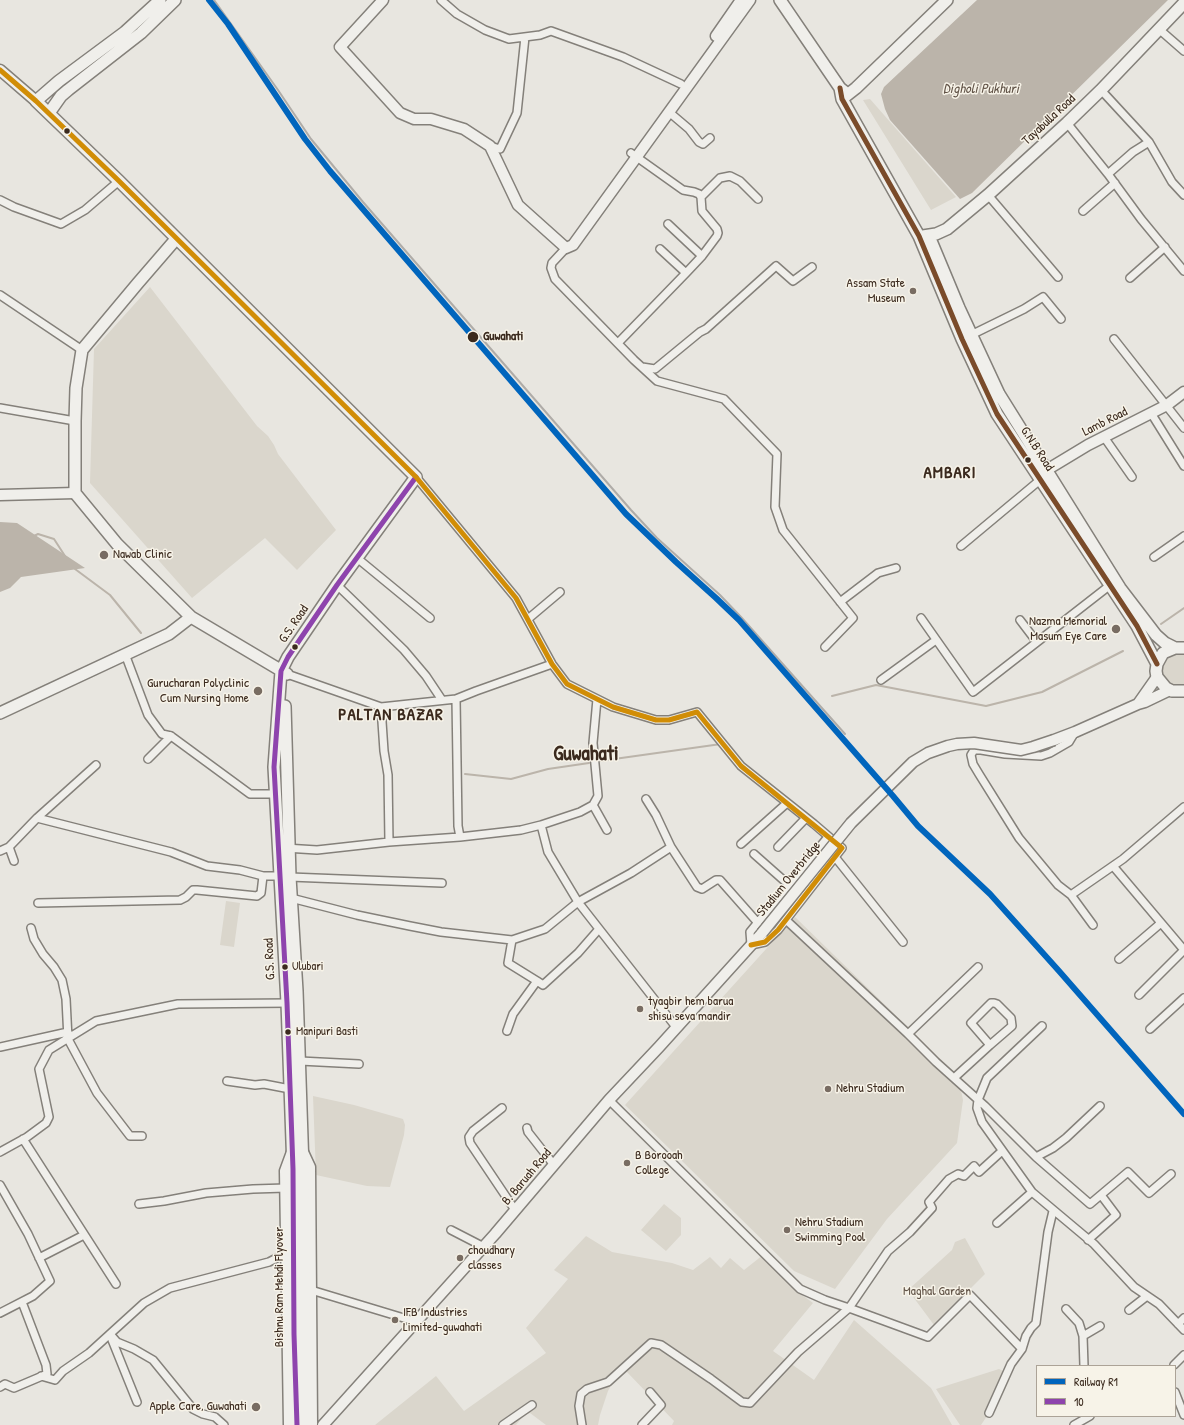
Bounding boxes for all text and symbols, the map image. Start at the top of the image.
water label: Digholi Pukhuri [943,81,1019,97]
street label: Tayabulla Road [1019,91,1079,149]
unlabelled marker [62,126,72,136]
place label: Assam State Museum [847,276,905,307]
marker: Assam State Museum [908,286,918,296]
place label: Guwahati [483,329,523,345]
marker: Guwahati [466,330,480,344]
street label: Lamb Road [1080,404,1130,440]
street label: G.N.B Road [1017,424,1057,474]
unlabelled marker [1023,455,1033,465]
district label: AMBARI [923,463,977,483]
place label: Nawab Clinic [113,547,172,563]
marker: Nawab Clinic [98,549,110,561]
street label: G.S. Road [276,602,312,646]
place label: Nazma Memorial Masum Eye Care [1029,614,1107,645]
marker: Nazma Memorial Masum Eye Care [1110,623,1122,635]
unlabelled marker [290,642,300,652]
place label: Gurucharan Polyclinic Cum Nursing Home [147,676,249,707]
marker: Gurucharan Polyclinic Cum Nursing Home [252,685,264,697]
district label: PALTAN BAZAR [338,705,444,725]
district label: Guwahati [553,741,619,767]
street label: Stadium Overbridge [754,838,824,920]
street label: G.S. Road [261,938,279,980]
place label: Ulubari [292,960,324,974]
marker: Ulubari [280,962,290,972]
place label: tyagbir hem barua shisu seva mandir [648,994,733,1025]
marker: tyagbir hem barua shisu seva mandir [635,1004,645,1014]
place label: Manipuri Basti [296,1025,358,1039]
marker: Manipuri Basti [283,1027,293,1037]
place label: Nehru Stadium [836,1081,904,1097]
marker: Nehru Stadium [823,1084,833,1094]
street label: B. Baruah Road [499,1146,555,1208]
place label: B Borooah College [635,1148,682,1179]
marker: B Borooah College [622,1158,632,1168]
place label: Nehru Stadium Swimming Pool [795,1215,865,1246]
marker: Nehru Stadium Swimming Pool [782,1225,792,1235]
street label: Bishnu Ram Mehdi Flyover [272,1227,288,1347]
place label: choudhary classes [468,1243,515,1274]
marker: choudhary classes [455,1253,465,1263]
park label: Maghal Garden [903,1284,971,1300]
place label: IFB Industries Limited-guwahati [403,1305,483,1336]
marker: IFB Industries Limited-guwahati [390,1315,400,1325]
legend [1036,1365,1176,1417]
text: Railway R1 [1074,1373,1118,1390]
text: 10 [1074,1393,1084,1410]
place label: Apple Care, Guwahati [149,1399,247,1415]
marker: Apple Care, Guwahati [250,1401,262,1413]

